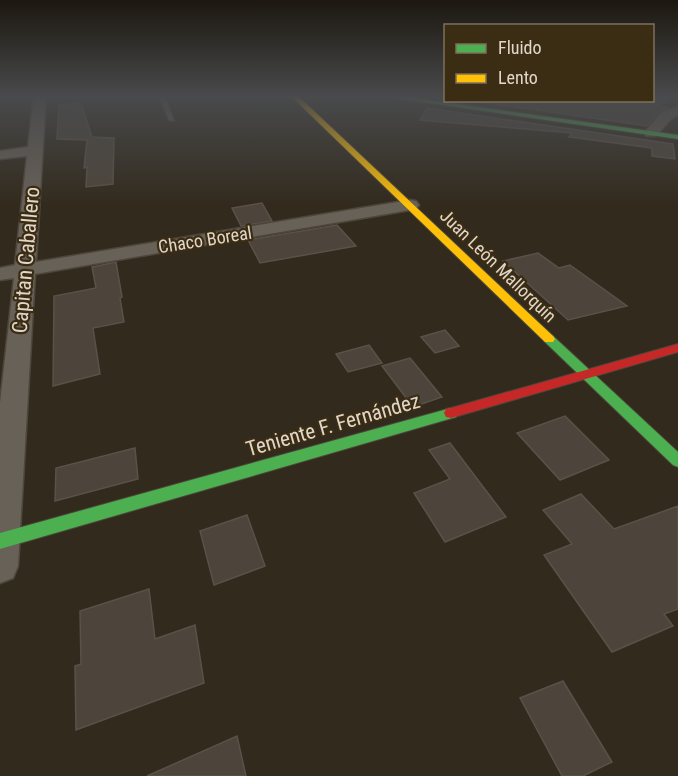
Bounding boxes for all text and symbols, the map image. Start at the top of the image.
legend [444,24,654,102]
text: Fluido [498,37,542,58]
text: Lento [498,67,538,88]
street label: Capitan Caballero [8,186,44,334]
street label: Juan León Mallorquín [436,205,561,326]
street label: Chaco Boreal [157,222,253,257]
street label: Teniente F. Fernández [243,389,423,461]

